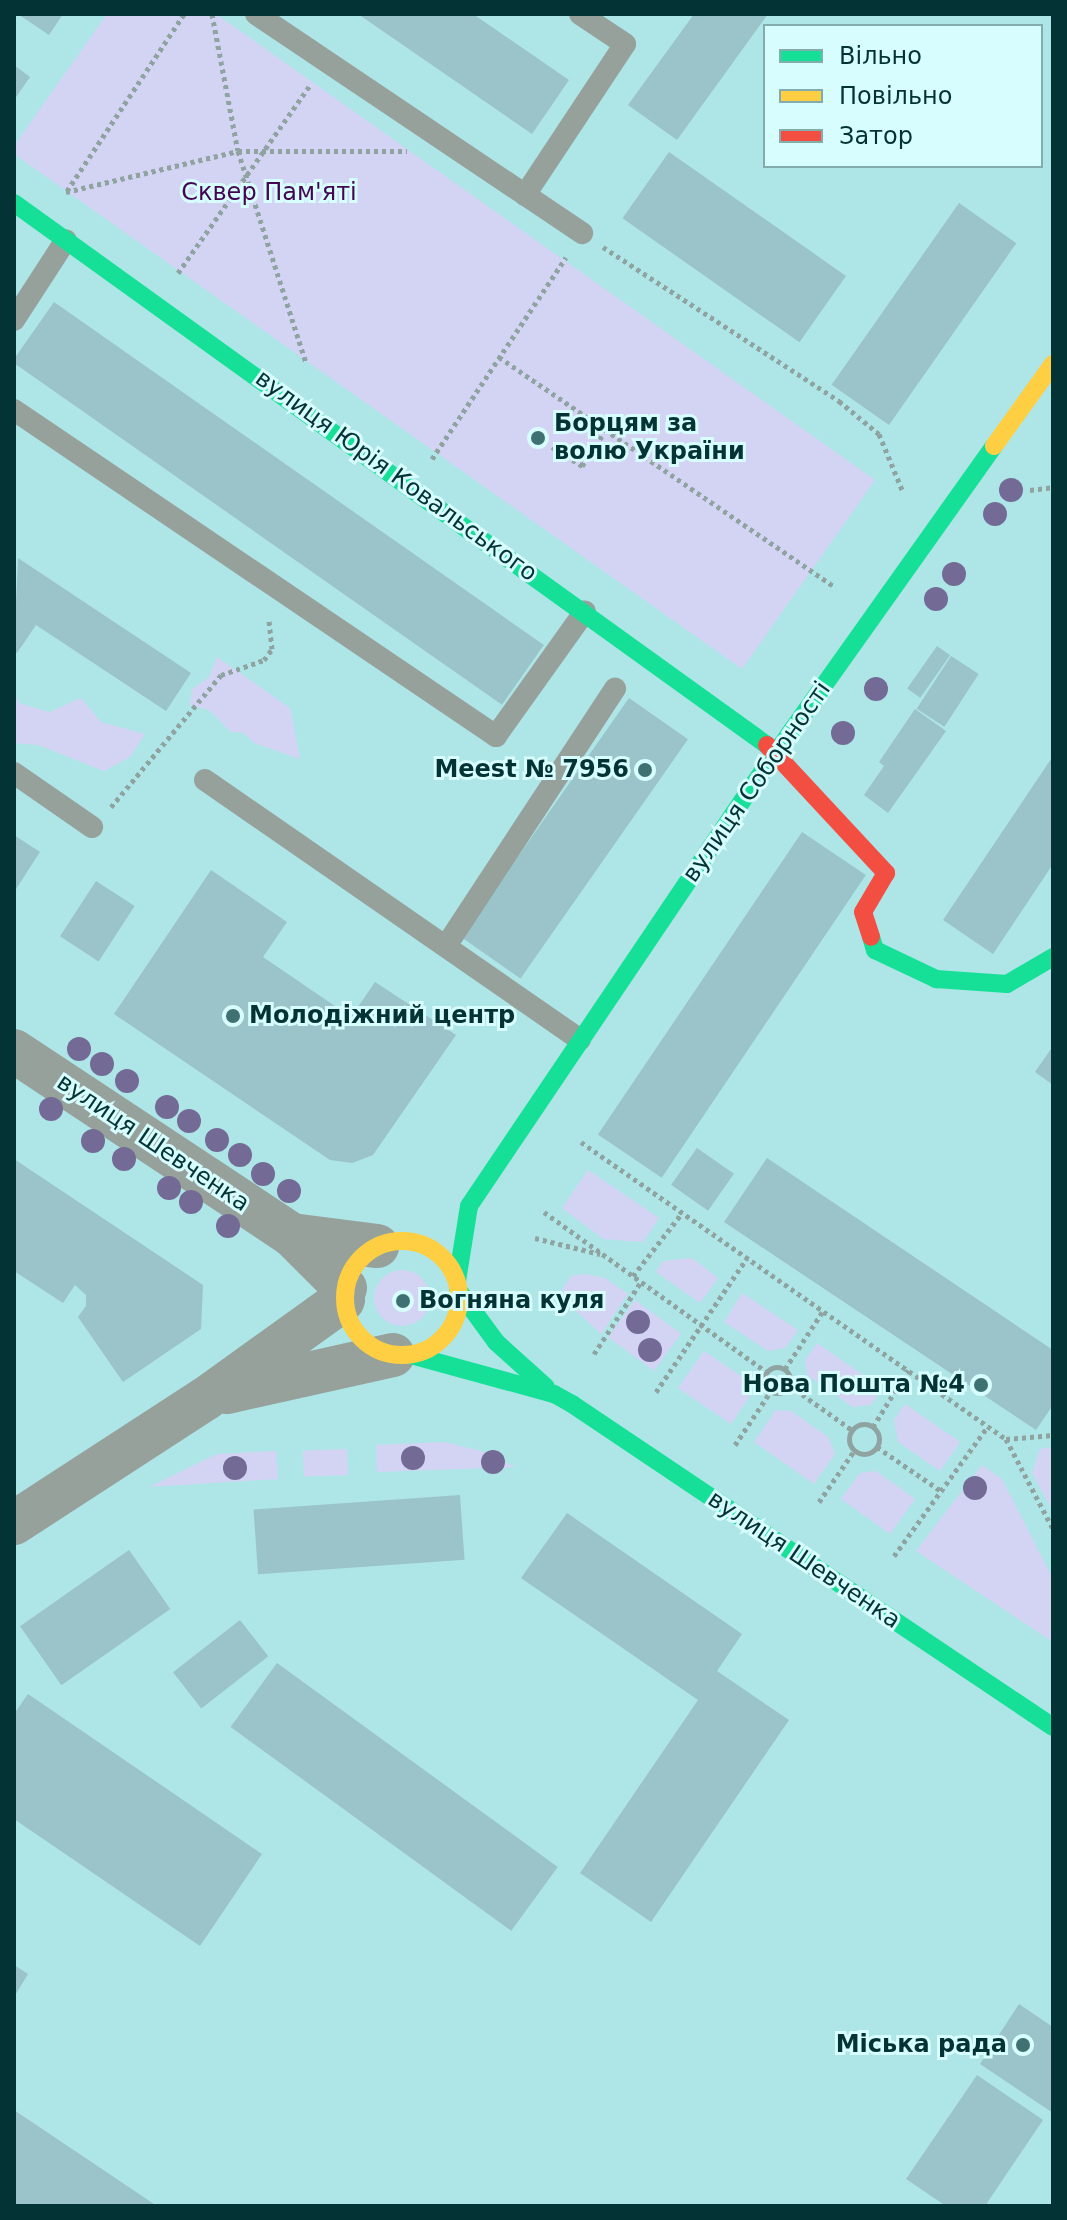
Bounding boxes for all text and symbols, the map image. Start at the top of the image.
legend [763,24,1043,168]
text: Вільно [839,42,922,70]
text: Повільно [839,82,952,110]
text: Затор [839,122,913,150]
park label: Сквер Пам'яті [181,179,357,207]
street label: вулиця Юрія Ковальського [249,364,543,588]
place label: Борцям за волю України [554,410,745,466]
marker: Борцям за волю України [529,429,547,447]
street label: вулиця Соборності [677,676,837,888]
place label: Meest № 7956 [434,756,629,784]
marker: Meest № 7956 [636,761,654,779]
place label: Молодіжний центр [249,1002,515,1030]
marker: Молодіжний центр [224,1007,242,1025]
street label: вулиця Шевченка [51,1068,255,1218]
place label: Вогняна куля [419,1287,604,1315]
marker: Вогняна куля [394,1292,412,1310]
place label: Нова Пошта №4 [743,1371,965,1399]
marker: Нова Пошта №4 [972,1376,990,1394]
street label: вулиця Шевченка [702,1485,906,1635]
place label: Міська рада [836,2031,1007,2059]
marker: Міська рада [1014,2036,1032,2054]

